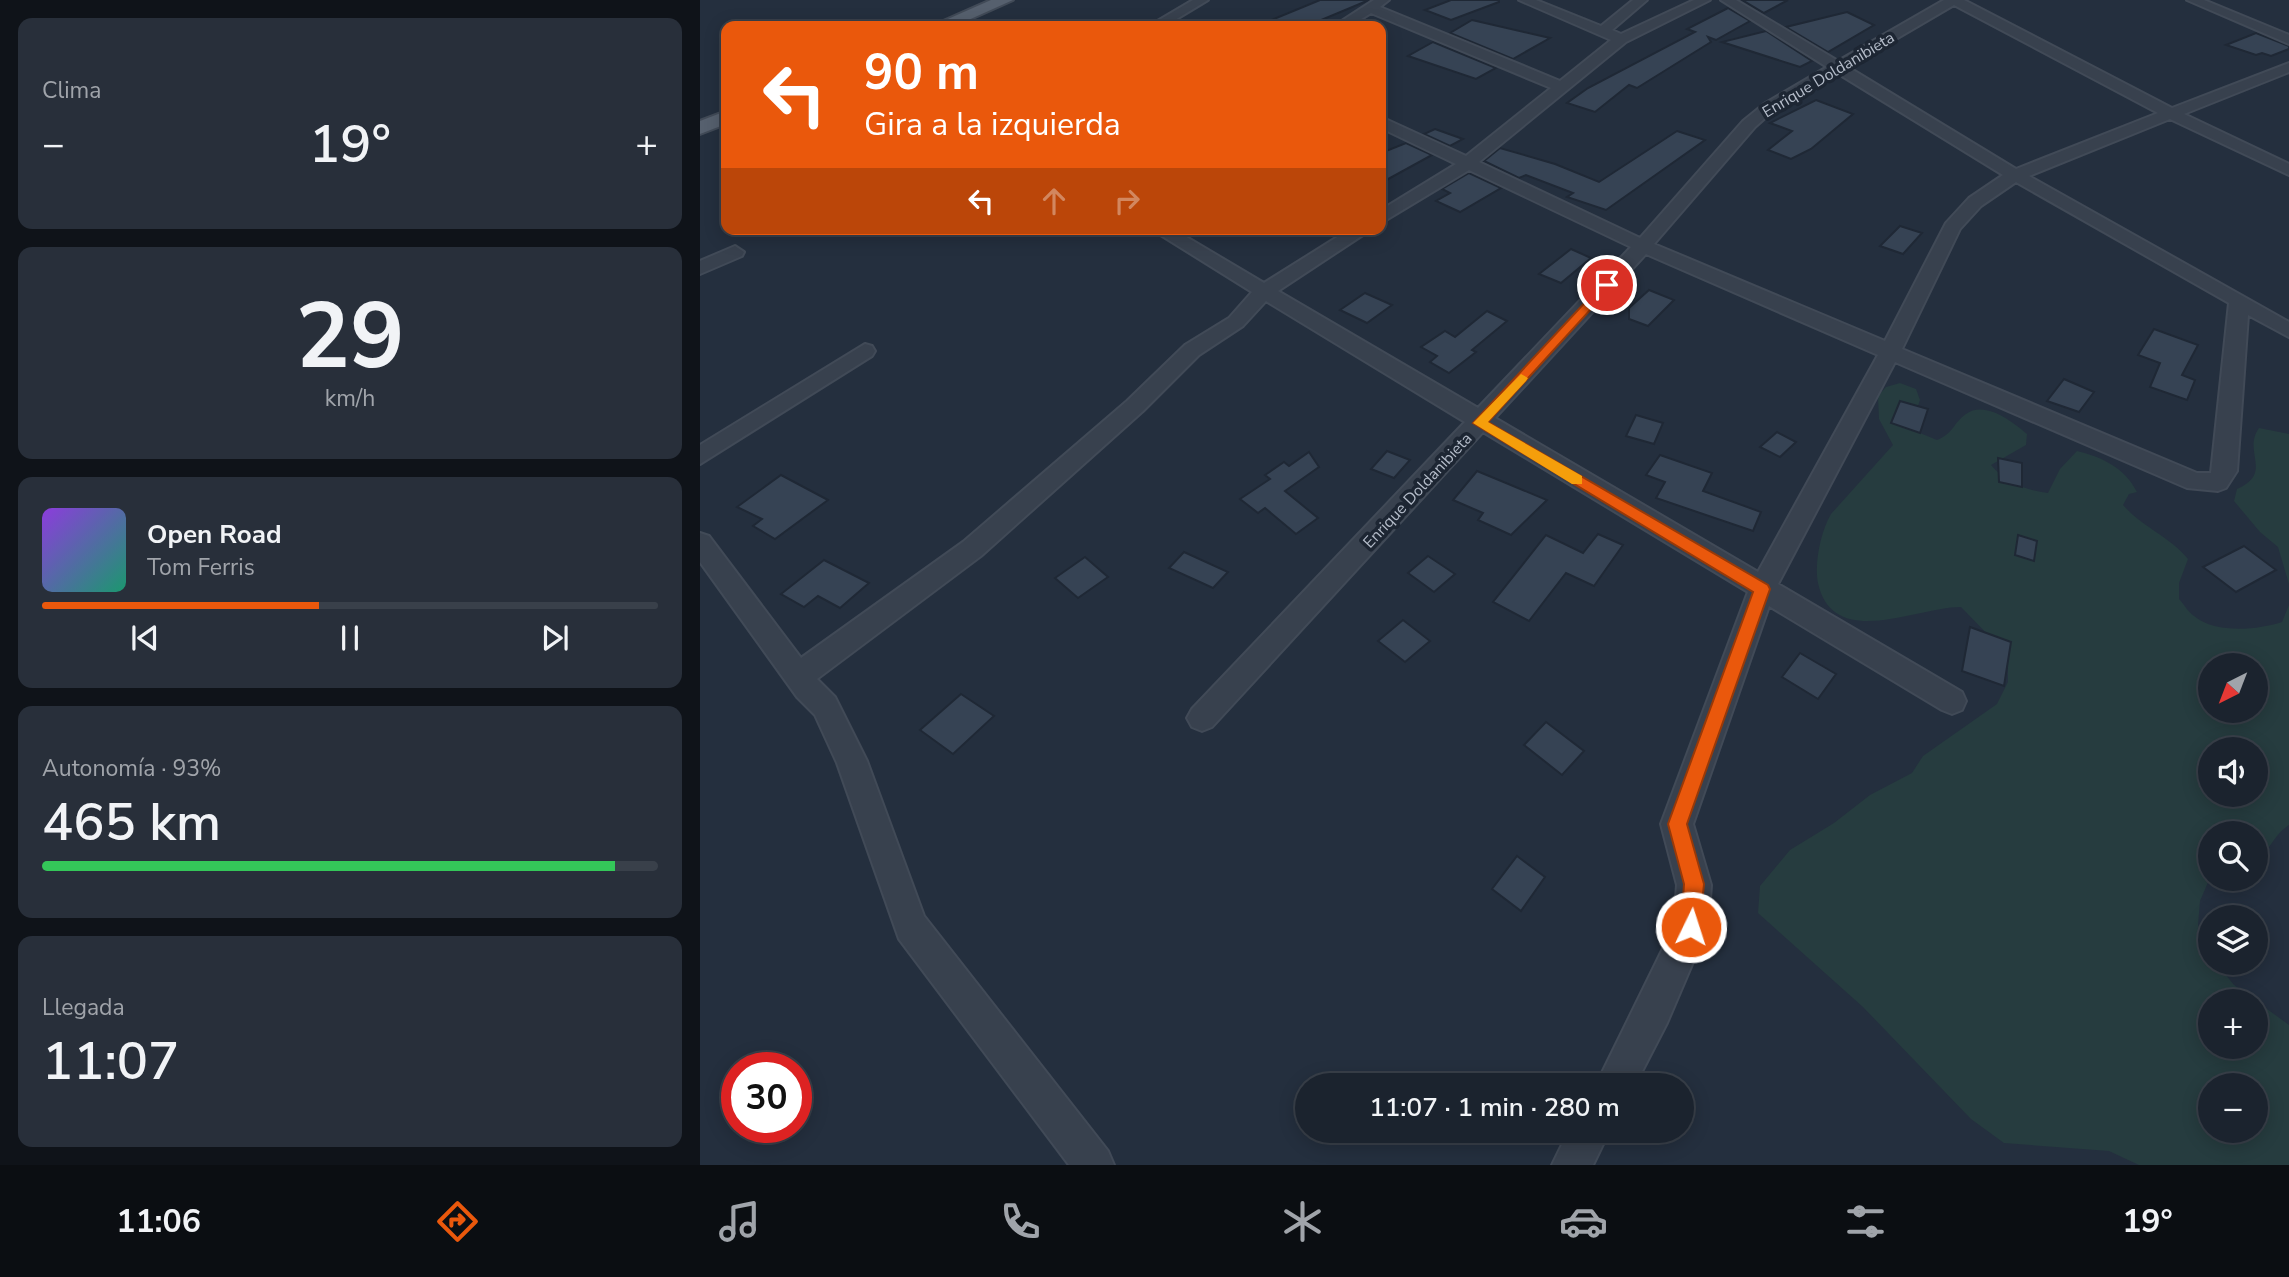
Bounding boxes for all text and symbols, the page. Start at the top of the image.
street label: Enrique Doldanibieta [1758,27,1899,123]
text: 90 m [864,39,979,106]
icon: left [749,49,840,140]
text: Clima [42,75,102,106]
text: Gira a la izquierda [864,103,1121,146]
text: 19° [309,109,391,180]
text: − [42,119,65,170]
text: + [635,119,658,170]
icon: left [962,182,1000,220]
icon: ahead [1035,182,1073,220]
icon: right [1108,182,1146,220]
pin [1577,255,1637,315]
icon: arrive [1588,266,1626,304]
text: 29 [295,275,405,399]
text: km/h [325,383,375,414]
street label: Enrique Doldanibieta [1358,428,1477,553]
text: Open Road [147,517,282,552]
text: Tom Ferris [147,552,255,583]
icon: previous [126,619,164,657]
icon: pause [331,619,369,657]
icon: next [536,619,574,657]
north arrow [2198,653,2268,723]
map controls [2198,653,2268,1143]
button: sound [2198,737,2268,807]
text: Autonomía · 93% [42,753,222,784]
text: 465 km [42,787,221,858]
button: search [2198,821,2268,891]
position arrow [1654,890,1728,964]
button: layers [2198,905,2268,975]
button: + [2198,989,2268,1059]
text: Llegada [42,992,125,1023]
text: 11:07 [42,1026,179,1097]
speed limit sign: 30 [721,1052,812,1143]
button: − [2198,1073,2268,1143]
text: 11:07 · 1 min · 280 m [1369,1090,1620,1125]
icon: directions [433,1197,482,1246]
icon: music [715,1197,764,1246]
icon: phone [996,1197,1045,1246]
icon: climate [1278,1197,1327,1246]
icon: car [1559,1197,1608,1246]
icon: filters [1841,1197,1890,1246]
text: 11:06 [116,1200,201,1243]
text: 19° [2122,1200,2173,1243]

